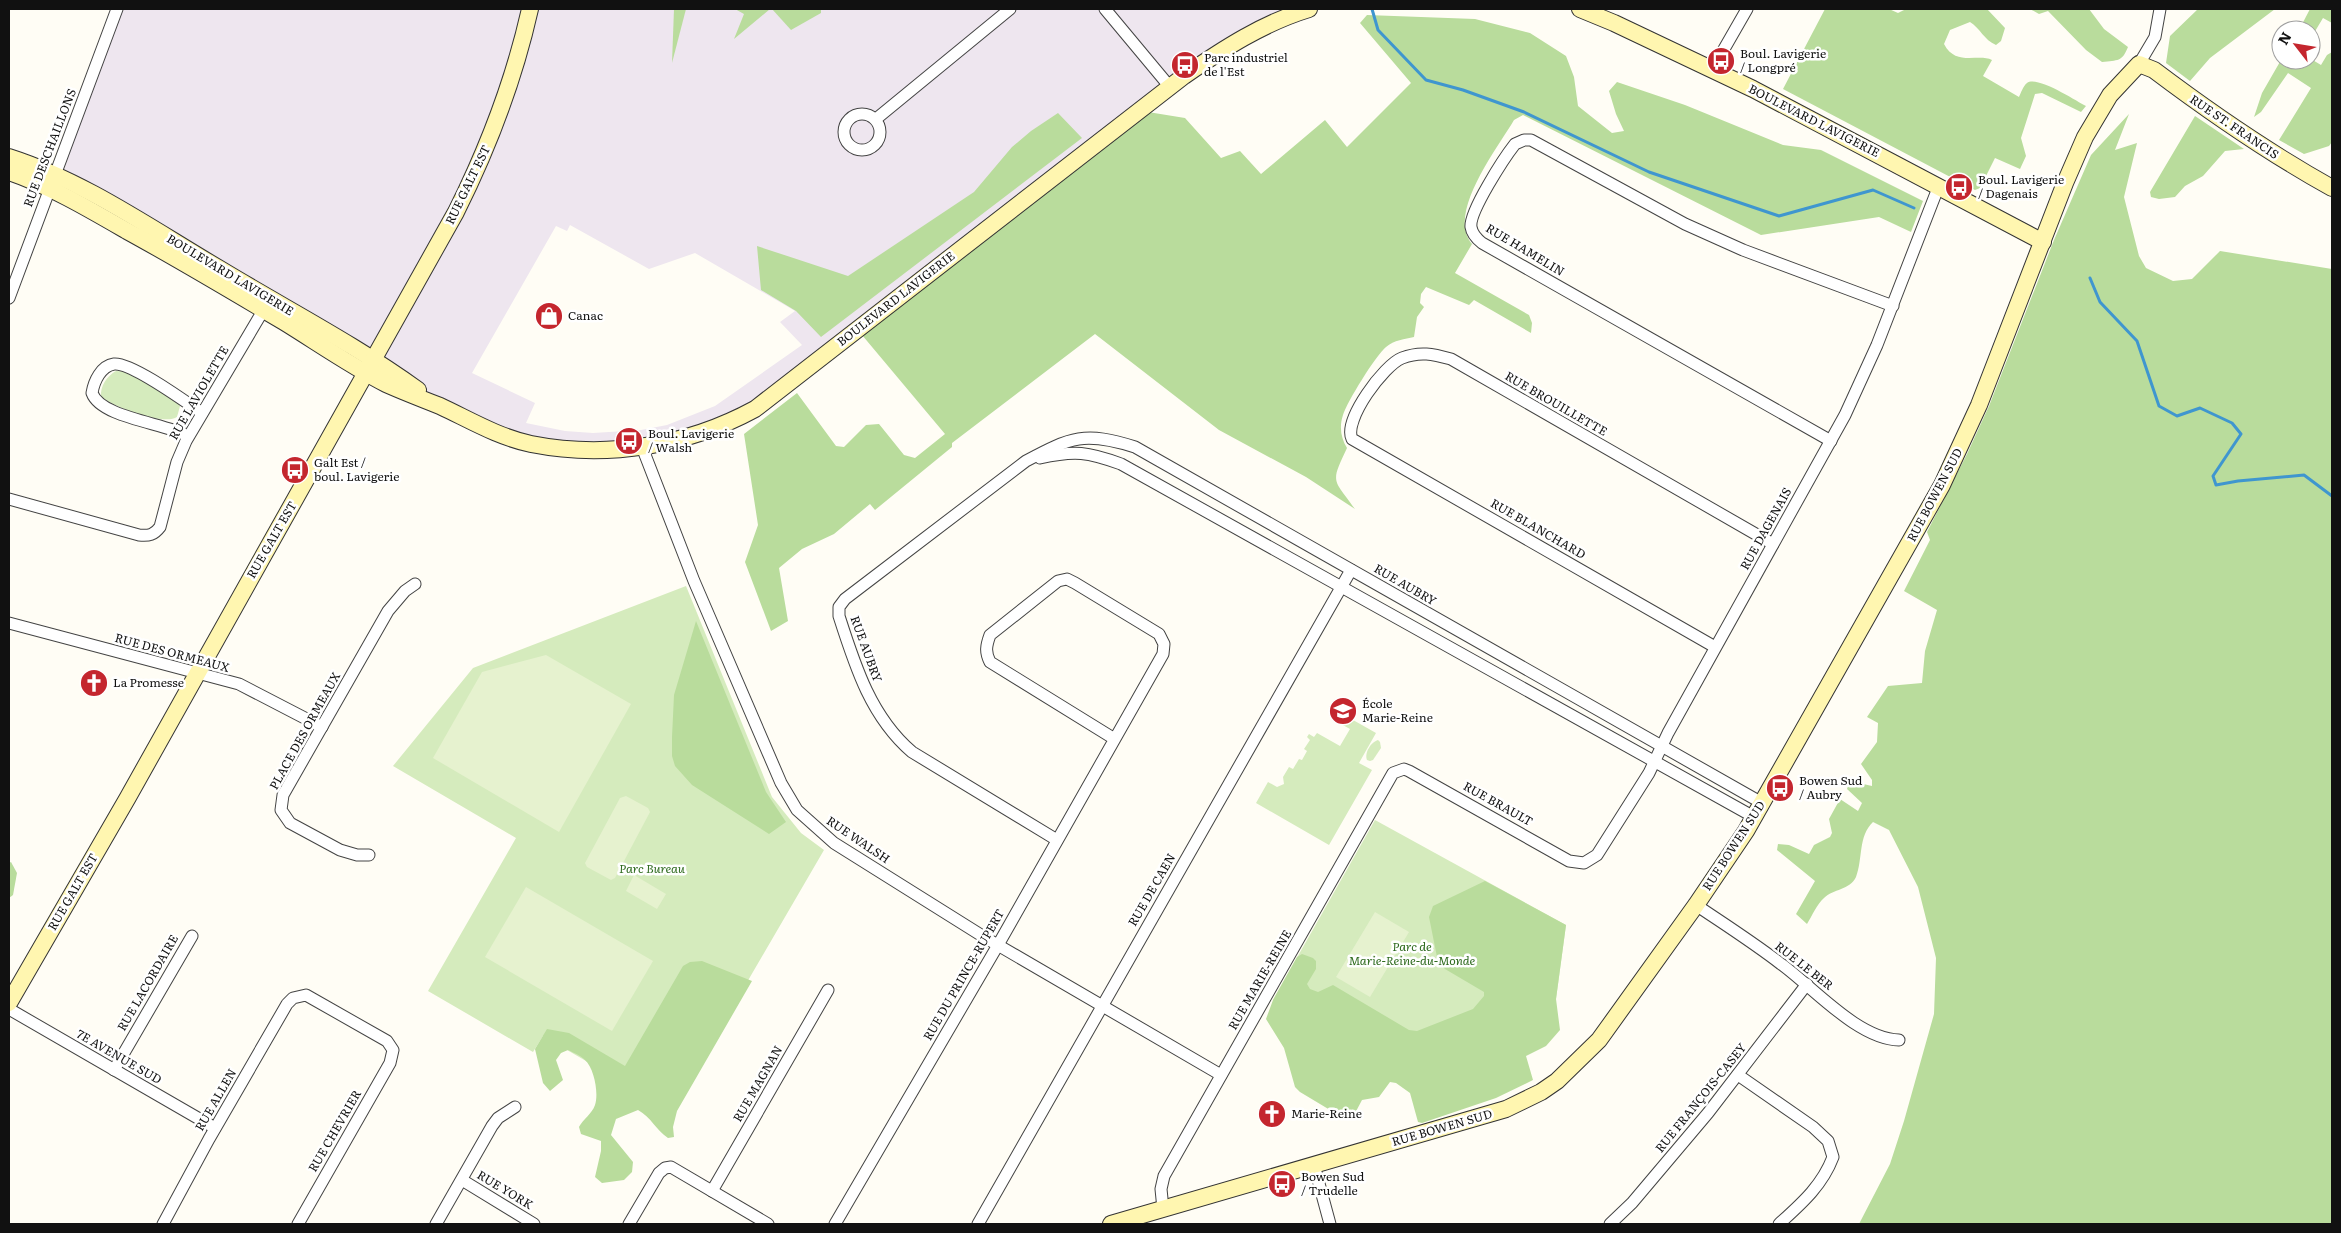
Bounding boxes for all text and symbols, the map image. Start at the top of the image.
north arrow [2271,20,2321,70]
text: N [2272,27,2296,48]
place label: Boul. Lavigerie / Longpré [1740,44,1826,76]
bus stop icon: Boul. Lavigerie / Longpré [1706,46,1736,76]
place label: Parc industriel de l'Est [1204,48,1288,80]
bus stop icon: Parc industriel de l'Est [1170,50,1200,80]
street label: BOULEVARD LAVIGERIE [1746,79,1884,161]
street label: RUE DESCHAILLONS [18,86,80,209]
street label: RUE ST. FRANCIS [2186,90,2283,163]
street label: RUE GALT EST [440,142,494,227]
place label: Boul. Lavigerie / Dagenais [1978,170,2064,202]
bus stop icon: Boul. Lavigerie / Dagenais [1944,172,1974,202]
street label: RUE HAMELIN [1483,219,1568,280]
street label: BOULEVARD LAVIGERIE [164,229,298,319]
street label: BOULEVARD LAVIGERIE [833,246,958,350]
shop icon: Canac [534,301,564,331]
place label: Canac [568,306,603,324]
street label: RUE LAVIOLETTE [164,342,233,443]
street label: RUE BROUILLETTE [1502,366,1611,440]
place label: Boul. Lavigerie / Walsh [648,424,734,456]
bus stop icon: Boul. Lavigerie / Walsh [614,426,644,456]
street label: RUE BOWEN SUD [1902,444,1966,545]
place label: Galt Est / boul. Lavigerie [314,453,399,485]
bus stop icon: Galt Est / boul. Lavigerie [280,455,310,485]
street label: RUE DAGENAIS [1735,484,1795,573]
street label: RUE BLANCHARD [1488,494,1589,563]
street label: RUE GALT EST [242,497,301,581]
street label: RUE AUBRY [1371,559,1440,610]
street label: RUE AUBRY [847,613,887,685]
street label: RUE DES ORMEAUX [113,628,232,676]
church icon: La Promesse [79,668,109,698]
street label: PLACE DES ORMEAUX [264,668,344,793]
place label: La Promesse [113,673,184,691]
place label: École Marie-Reine [1362,694,1433,726]
school or university icon: École Marie-Reine [1328,696,1358,726]
place label: Bowen Sud / Aubry [1799,771,1863,803]
bus stop icon: Bowen Sud / Aubry [1765,773,1795,803]
street label: RUE BRAULT [1460,777,1537,830]
street label: RUE BOWEN SUD [1697,797,1769,894]
street label: RUE WALSH [823,811,894,867]
street label: RUE GALT EST [43,849,102,933]
street label: RUE DE CAEN [1123,850,1179,929]
park label: Parc Bureau [619,859,686,877]
street label: RUE DU PRINCE-RUPERT [918,905,1008,1044]
street label: RUE MARIE-REINE [1223,926,1295,1033]
street label: RUE LACORDAIRE [112,931,182,1034]
park label: Parc de Marie-Reine-du-Monde [1349,937,1476,969]
street label: RUE LE BER [1772,937,1838,994]
street label: 7E AVENUE SUD [73,1024,166,1088]
street label: RUE FRANÇOIS-CASEY [1650,1038,1750,1156]
street label: RUE MAGNAN [728,1042,786,1125]
street label: RUE ALLEN [190,1065,240,1134]
street label: RUE CHEVRIER [303,1086,365,1175]
church icon: Marie-Reine [1257,1099,1287,1129]
place label: Marie-Reine [1291,1104,1362,1122]
street label: RUE BOWEN SUD [1389,1104,1494,1150]
street label: RUE YORK [474,1165,537,1213]
place label: Bowen Sud / Trudelle [1301,1167,1365,1199]
bus stop icon: Bowen Sud / Trudelle [1267,1169,1297,1199]

